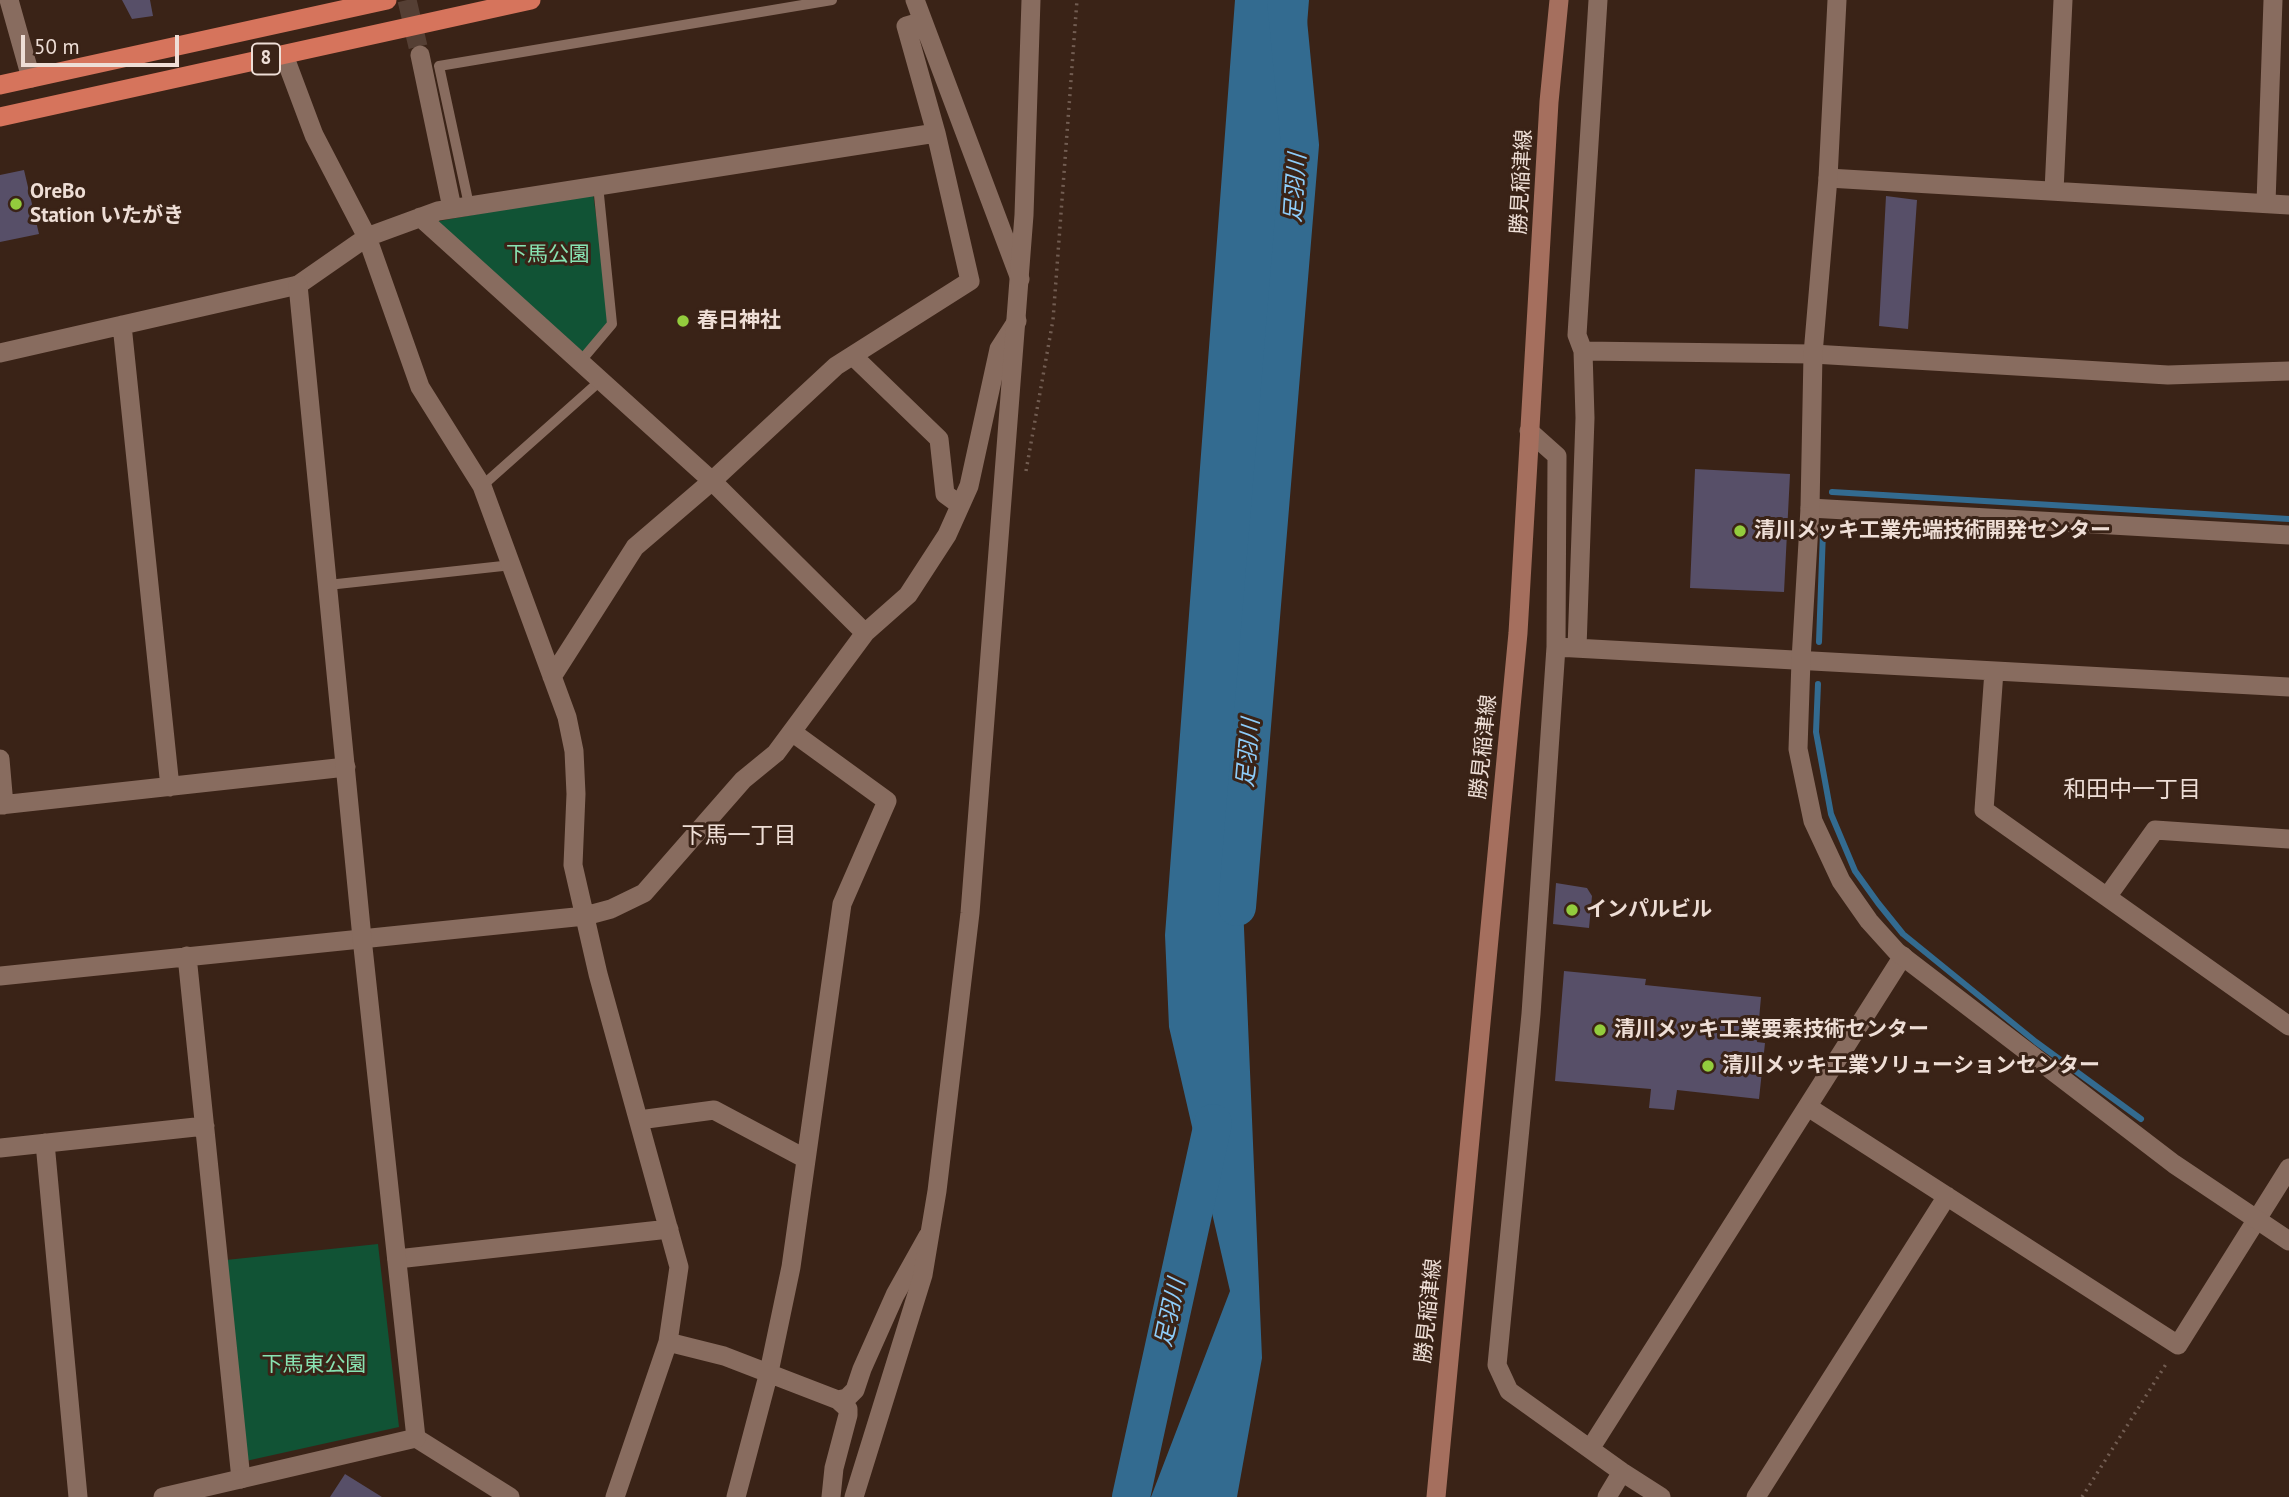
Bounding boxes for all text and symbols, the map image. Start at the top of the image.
scale bar [24,21,182,65]
text: 50 m [34,33,80,60]
road number: 8 [252,44,280,74]
street label: 勝見稲津線 [1507,129,1537,235]
water label: 足羽川 [1280,153,1312,223]
place label: OreBo Station いたがき [30,179,184,229]
marker: OreBo Station いたがき [8,196,24,212]
park label: 下馬公園 [506,242,590,268]
place label: 春日神社 [697,308,781,334]
marker: 春日神社 [675,313,691,329]
place label: 清川メッキ工業先端技術開発センター [1754,518,2111,544]
marker: 清川メッキ工業先端技術開発センター [1732,523,1748,539]
street label: 勝見稲津線 [1466,693,1502,801]
water label: 足羽川 [1232,717,1266,789]
district label: 和田中一丁目 [2063,776,2201,804]
district label: 下馬一丁目 [682,822,796,850]
place label: インパルビル [1586,897,1712,923]
marker: インパルビル [1564,902,1580,918]
place label: 清川メッキ工業要素技術センター [1614,1017,1929,1043]
marker: 清川メッキ工業要素技術センター [1592,1022,1608,1038]
place label: 清川メッキ工業ソリューションセンター [1722,1053,2100,1079]
marker: 清川メッキ工業ソリューションセンター [1700,1058,1716,1074]
street label: 勝見稲津線 [1411,1257,1447,1365]
water label: 足羽川 [1150,1276,1192,1350]
park label: 下馬東公園 [262,1352,366,1378]

